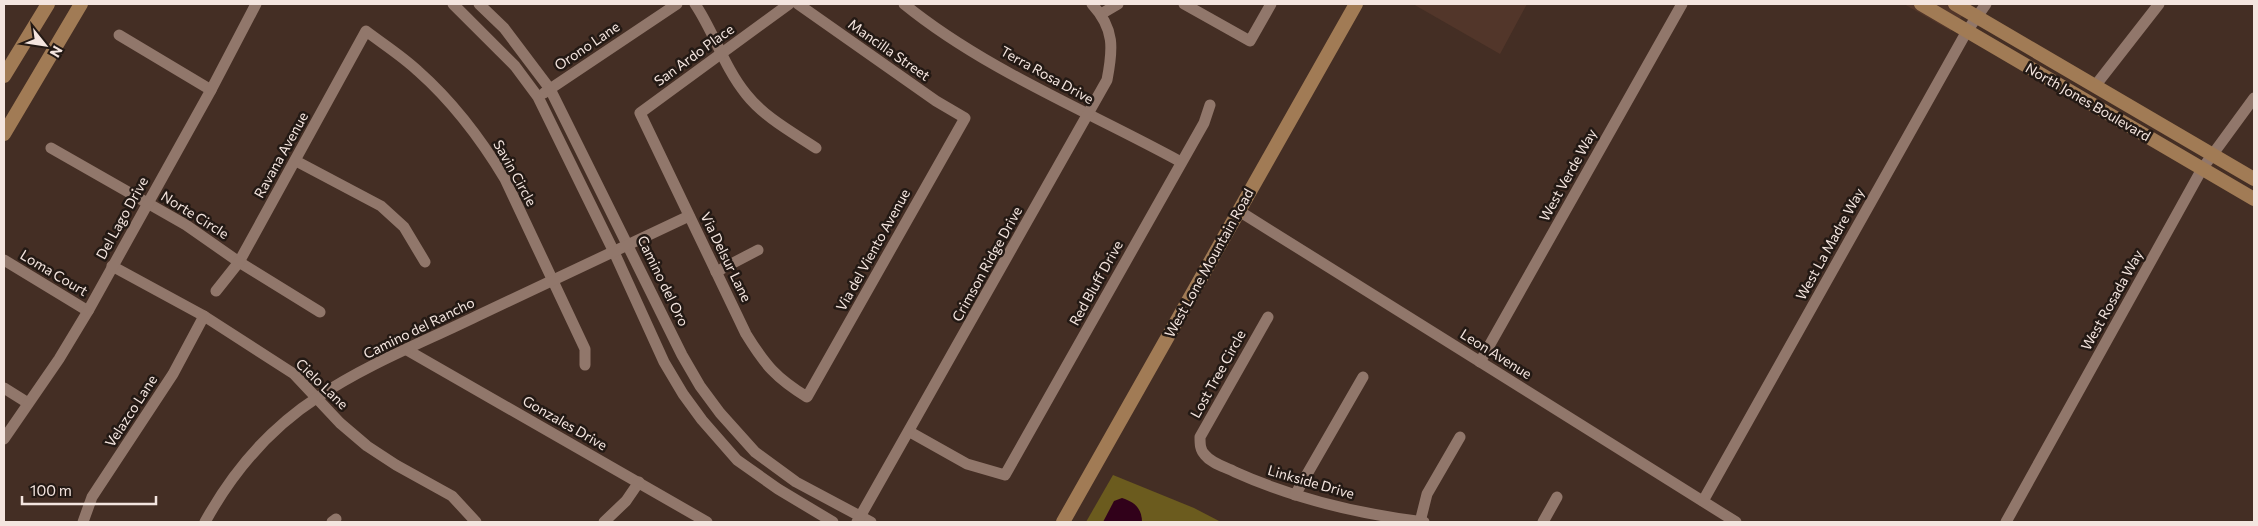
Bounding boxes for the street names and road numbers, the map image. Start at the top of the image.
street label: Mancilla Street [845,15,934,84]
street label: Orono Lane [551,18,623,74]
street label: San Ardo Place [651,20,737,89]
street label: Terra Rosa Drive [998,42,1097,107]
street label: North Jones Boulevard [2023,59,2154,144]
street label: Ravana Avenue [250,109,311,201]
street label: West Verde Way [1535,126,1600,224]
street label: Savin Circle [490,137,541,209]
street label: Del Lago Drive [92,174,151,262]
street label: West Lone Mountain Road [1161,185,1257,340]
street label: West La Madre Way [1792,185,1867,303]
street label: Via del Viento Avenue [832,186,913,314]
street label: Norte Circle [158,187,232,242]
street label: Crimson Ridge Drive [948,203,1025,324]
street label: Via Delsur Lane [697,209,755,304]
street label: Camino del Oro [634,233,693,329]
street label: Red Bluff Drive [1065,237,1126,328]
street label: Loma Court [17,246,91,299]
street label: West Rosada Way [2077,247,2146,353]
street label: Camino del Rancho [360,293,477,362]
street label: Leon Avenue [1457,325,1535,382]
street label: Lost Tree Circle [1186,327,1249,421]
street label: Cielo Lane [293,355,352,413]
street label: Velazco Lane [101,371,160,450]
street label: Gonzales Drive [520,392,611,454]
street label: Linkside Drive [1266,461,1356,502]

